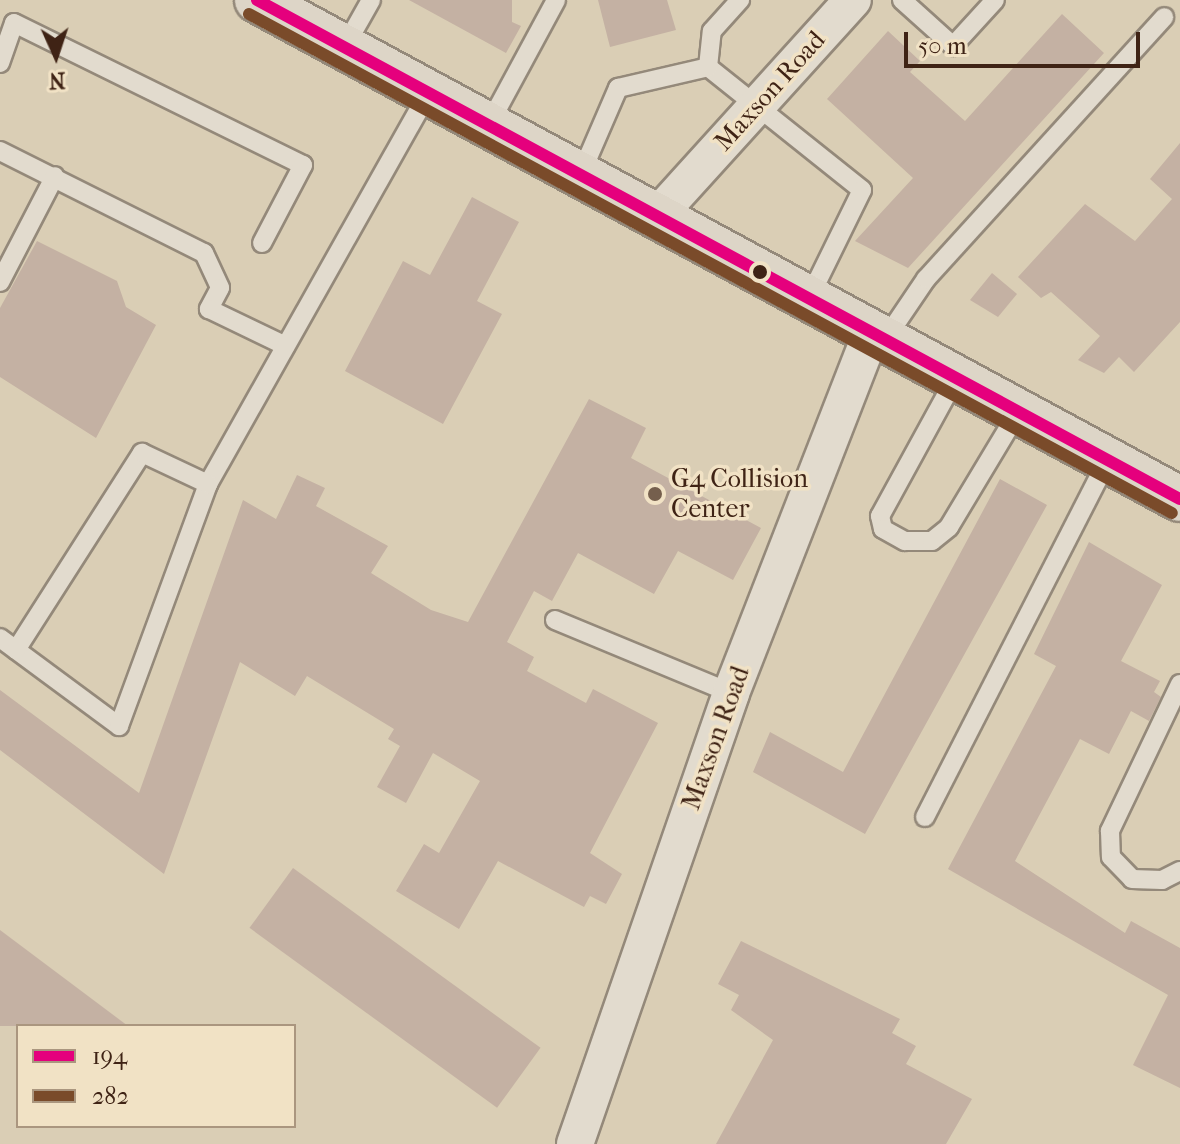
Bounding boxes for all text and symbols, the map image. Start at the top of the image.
north arrow [16,16,96,96]
scale bar [908,16,1144,66]
street label: Maxson Road [708,25,832,157]
text: 50 m [918,32,967,60]
text: N [48,67,66,93]
unlabelled marker [752,264,768,280]
place label: G4 Collision Center [671,463,808,524]
marker: G4 Collision Center [646,485,664,503]
street label: Maxson Road [676,662,756,814]
legend [16,1024,296,1128]
text: 194 [92,1042,127,1070]
text: 282 [92,1082,129,1110]

